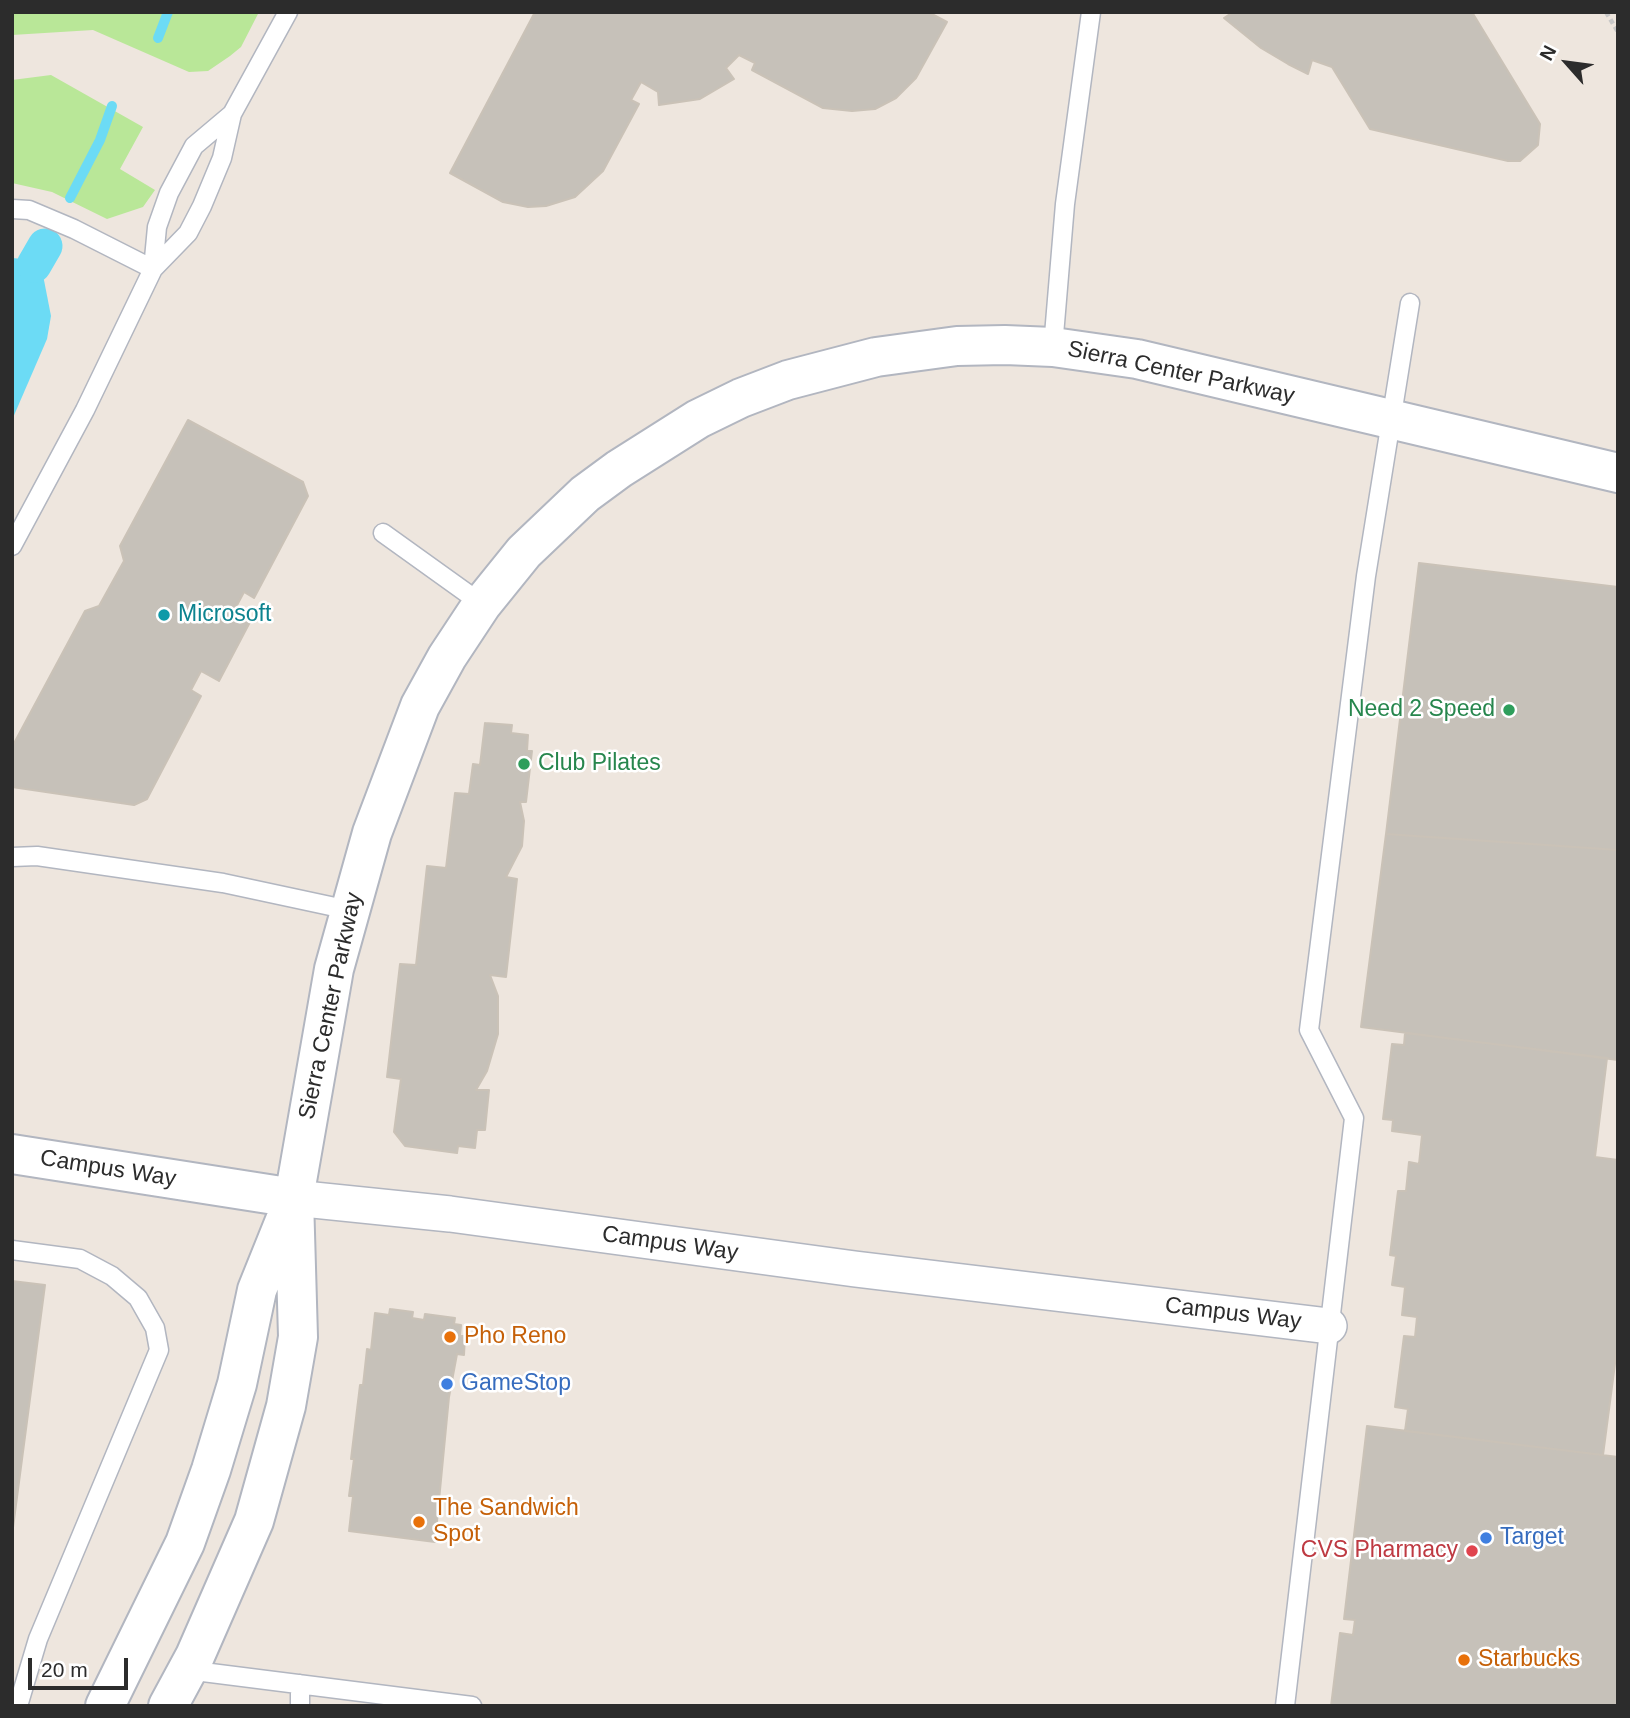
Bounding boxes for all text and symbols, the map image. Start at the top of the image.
north arrow [1532,28,1602,98]
text: N [1536,42,1561,64]
street label: Sierra Center Parkway [1065,335,1297,411]
place label: Microsoft [178,601,271,629]
marker: Microsoft [156,607,172,623]
place label: Need 2 Speed [1348,696,1495,724]
marker: Need 2 Speed [1501,702,1517,718]
place label: Club Pilates [538,750,661,778]
marker: Club Pilates [516,756,532,772]
street label: Sierra Center Parkway [293,890,369,1122]
street label: Campus Way [38,1145,178,1193]
street label: Campus Way [600,1221,740,1267]
street label: Campus Way [1163,1292,1303,1336]
place label: Pho Reno [464,1323,566,1351]
marker: Pho Reno [442,1329,458,1345]
place label: GameStop [461,1370,571,1398]
marker: GameStop [439,1376,455,1392]
place label: The Sandwich Spot [433,1495,579,1549]
marker: The Sandwich Spot [411,1514,427,1530]
place label: Target [1500,1524,1564,1552]
marker: Target [1478,1530,1494,1546]
place label: CVS Pharmacy [1301,1537,1458,1565]
marker: CVS Pharmacy [1464,1543,1480,1559]
scale bar [32,1644,131,1688]
place label: Starbucks [1478,1646,1580,1674]
marker: Starbucks [1456,1652,1472,1668]
text: 20 m [41,1658,88,1681]

